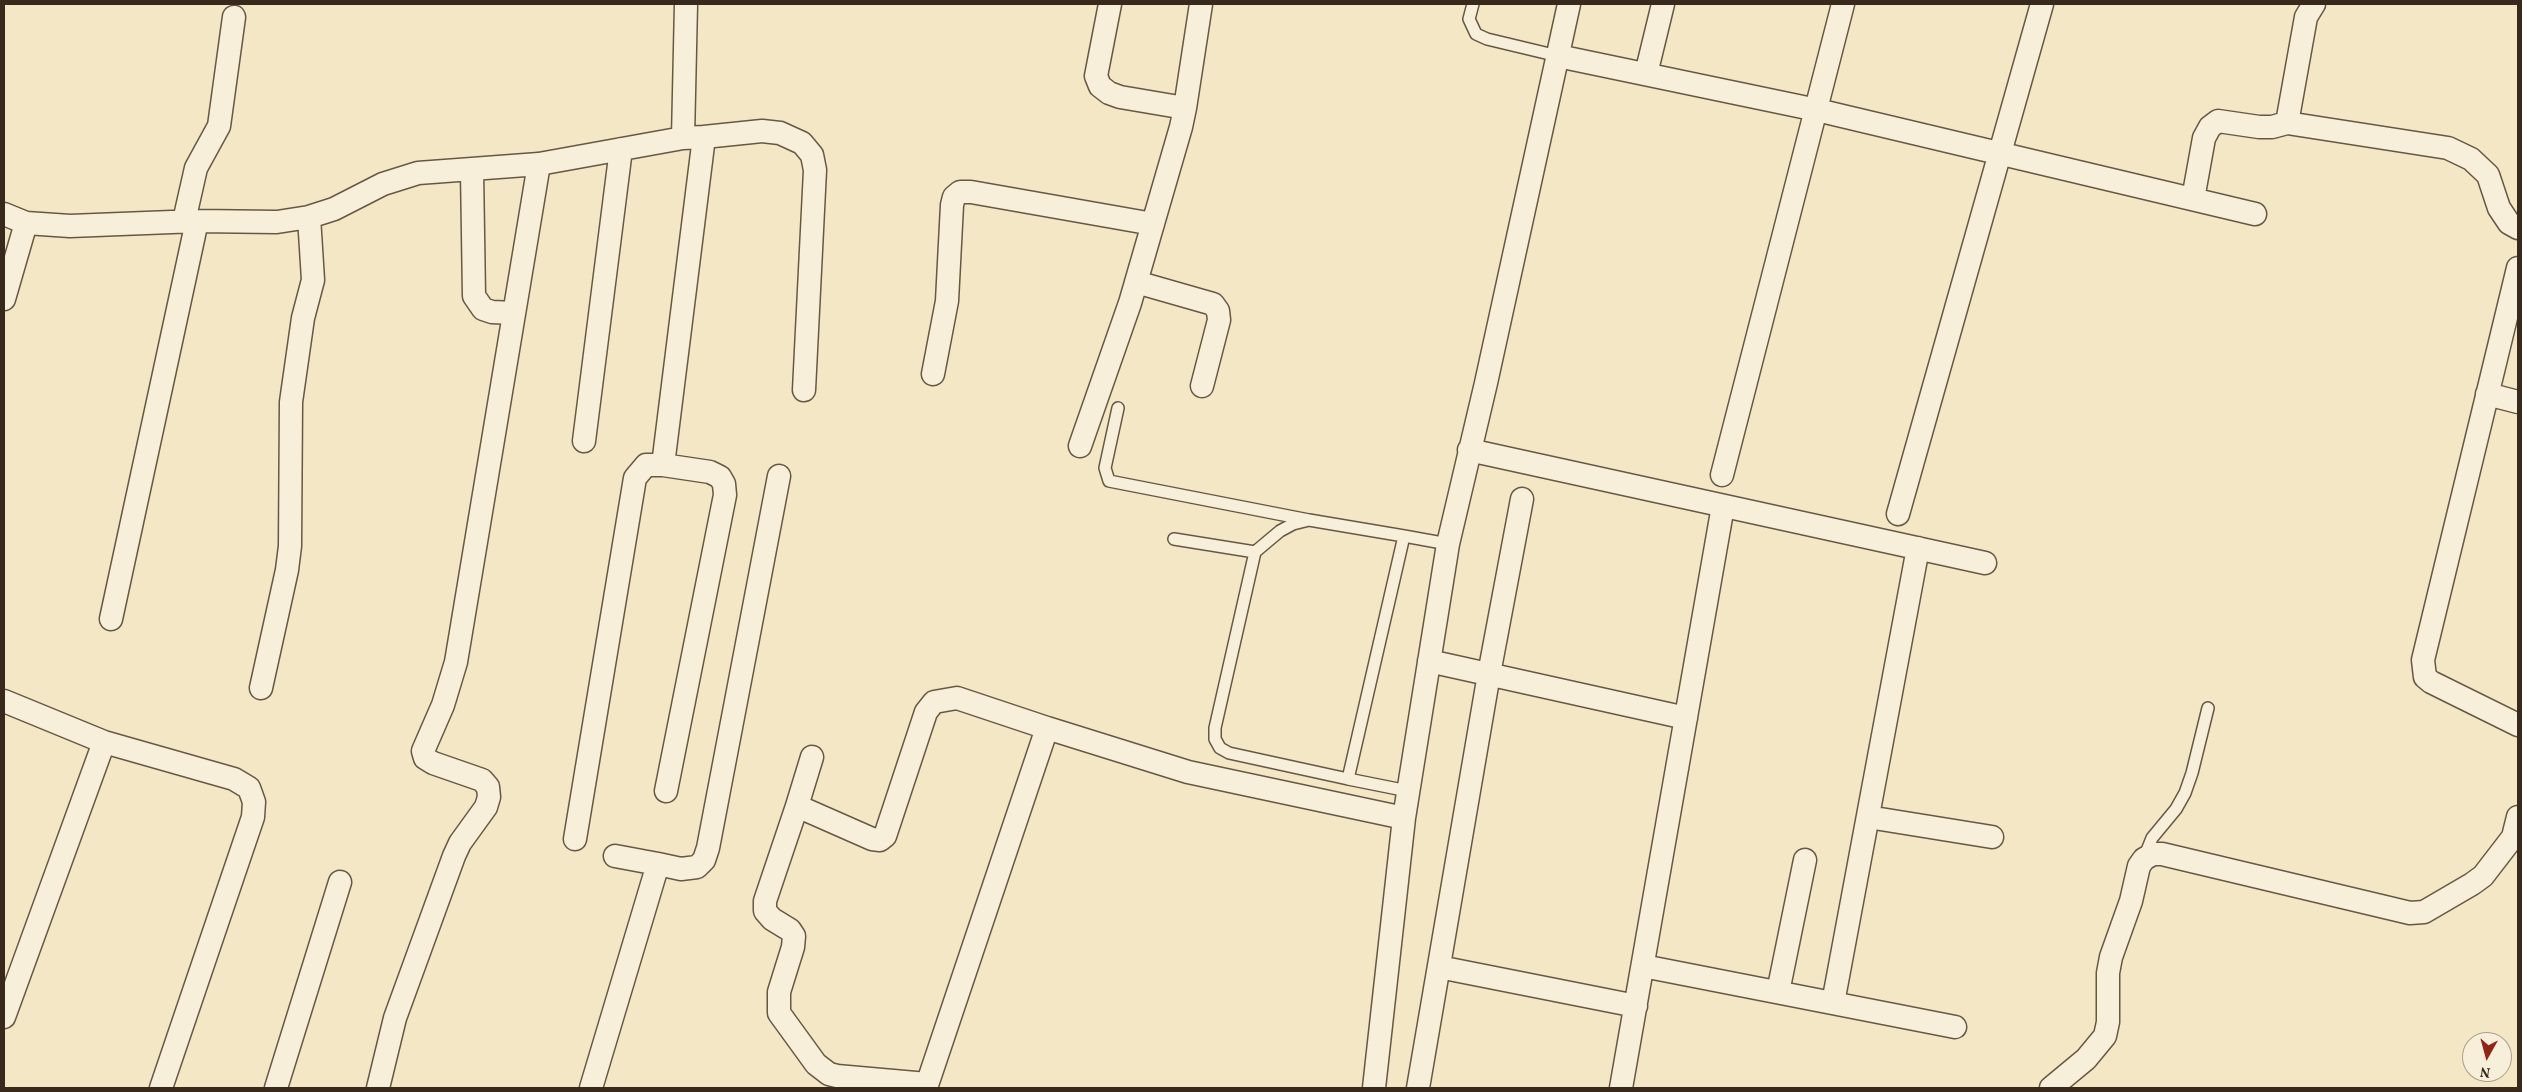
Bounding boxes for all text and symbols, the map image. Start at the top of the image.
north arrow [2462,1032,2512,1082]
text: N [2479,1061,2491,1081]

